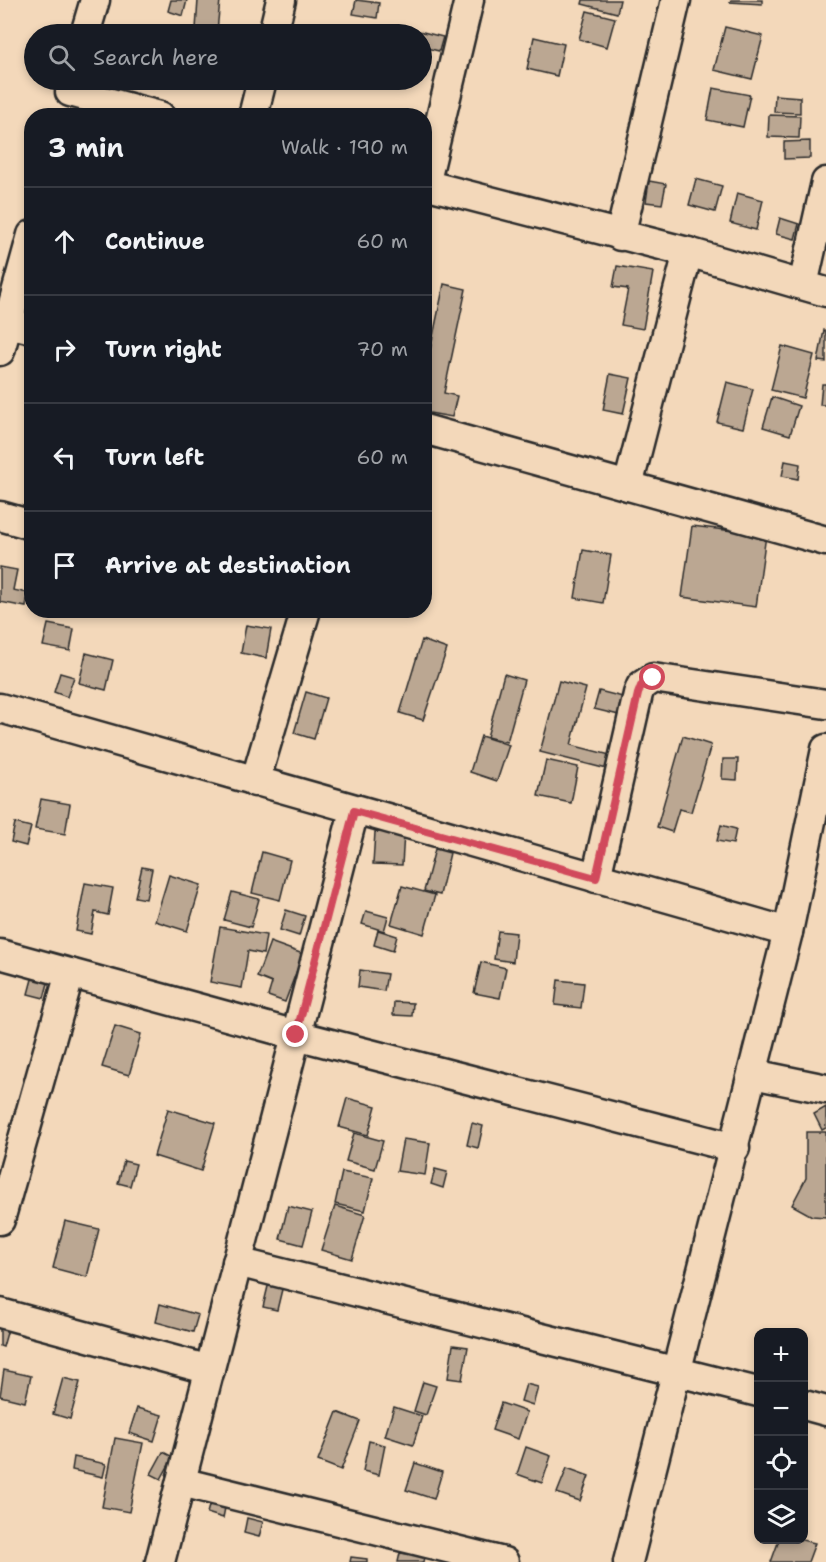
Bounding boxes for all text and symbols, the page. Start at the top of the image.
search box [24,24,432,90]
icon: search [45,41,78,74]
text: Search here [93,43,219,72]
text: 3 min [48,130,124,165]
text: Walk · 190 m [281,134,408,160]
icon: ahead [48,225,81,258]
text: Continue [105,227,205,256]
text: 60 m [356,228,408,254]
icon: right [48,333,81,366]
text: Turn right [105,335,222,364]
text: 70 m [356,336,408,362]
icon: left [48,441,81,474]
text: Turn left [105,443,204,472]
text: 60 m [356,444,408,470]
icon: arrive [48,549,81,582]
text: Arrive at destination [105,551,351,580]
route start [639,664,665,690]
route end [282,1021,308,1047]
map controls [754,1328,808,1544]
button: + [754,1328,808,1382]
button: − [754,1382,808,1436]
button: locate [754,1436,808,1490]
button: layers [754,1490,808,1544]

